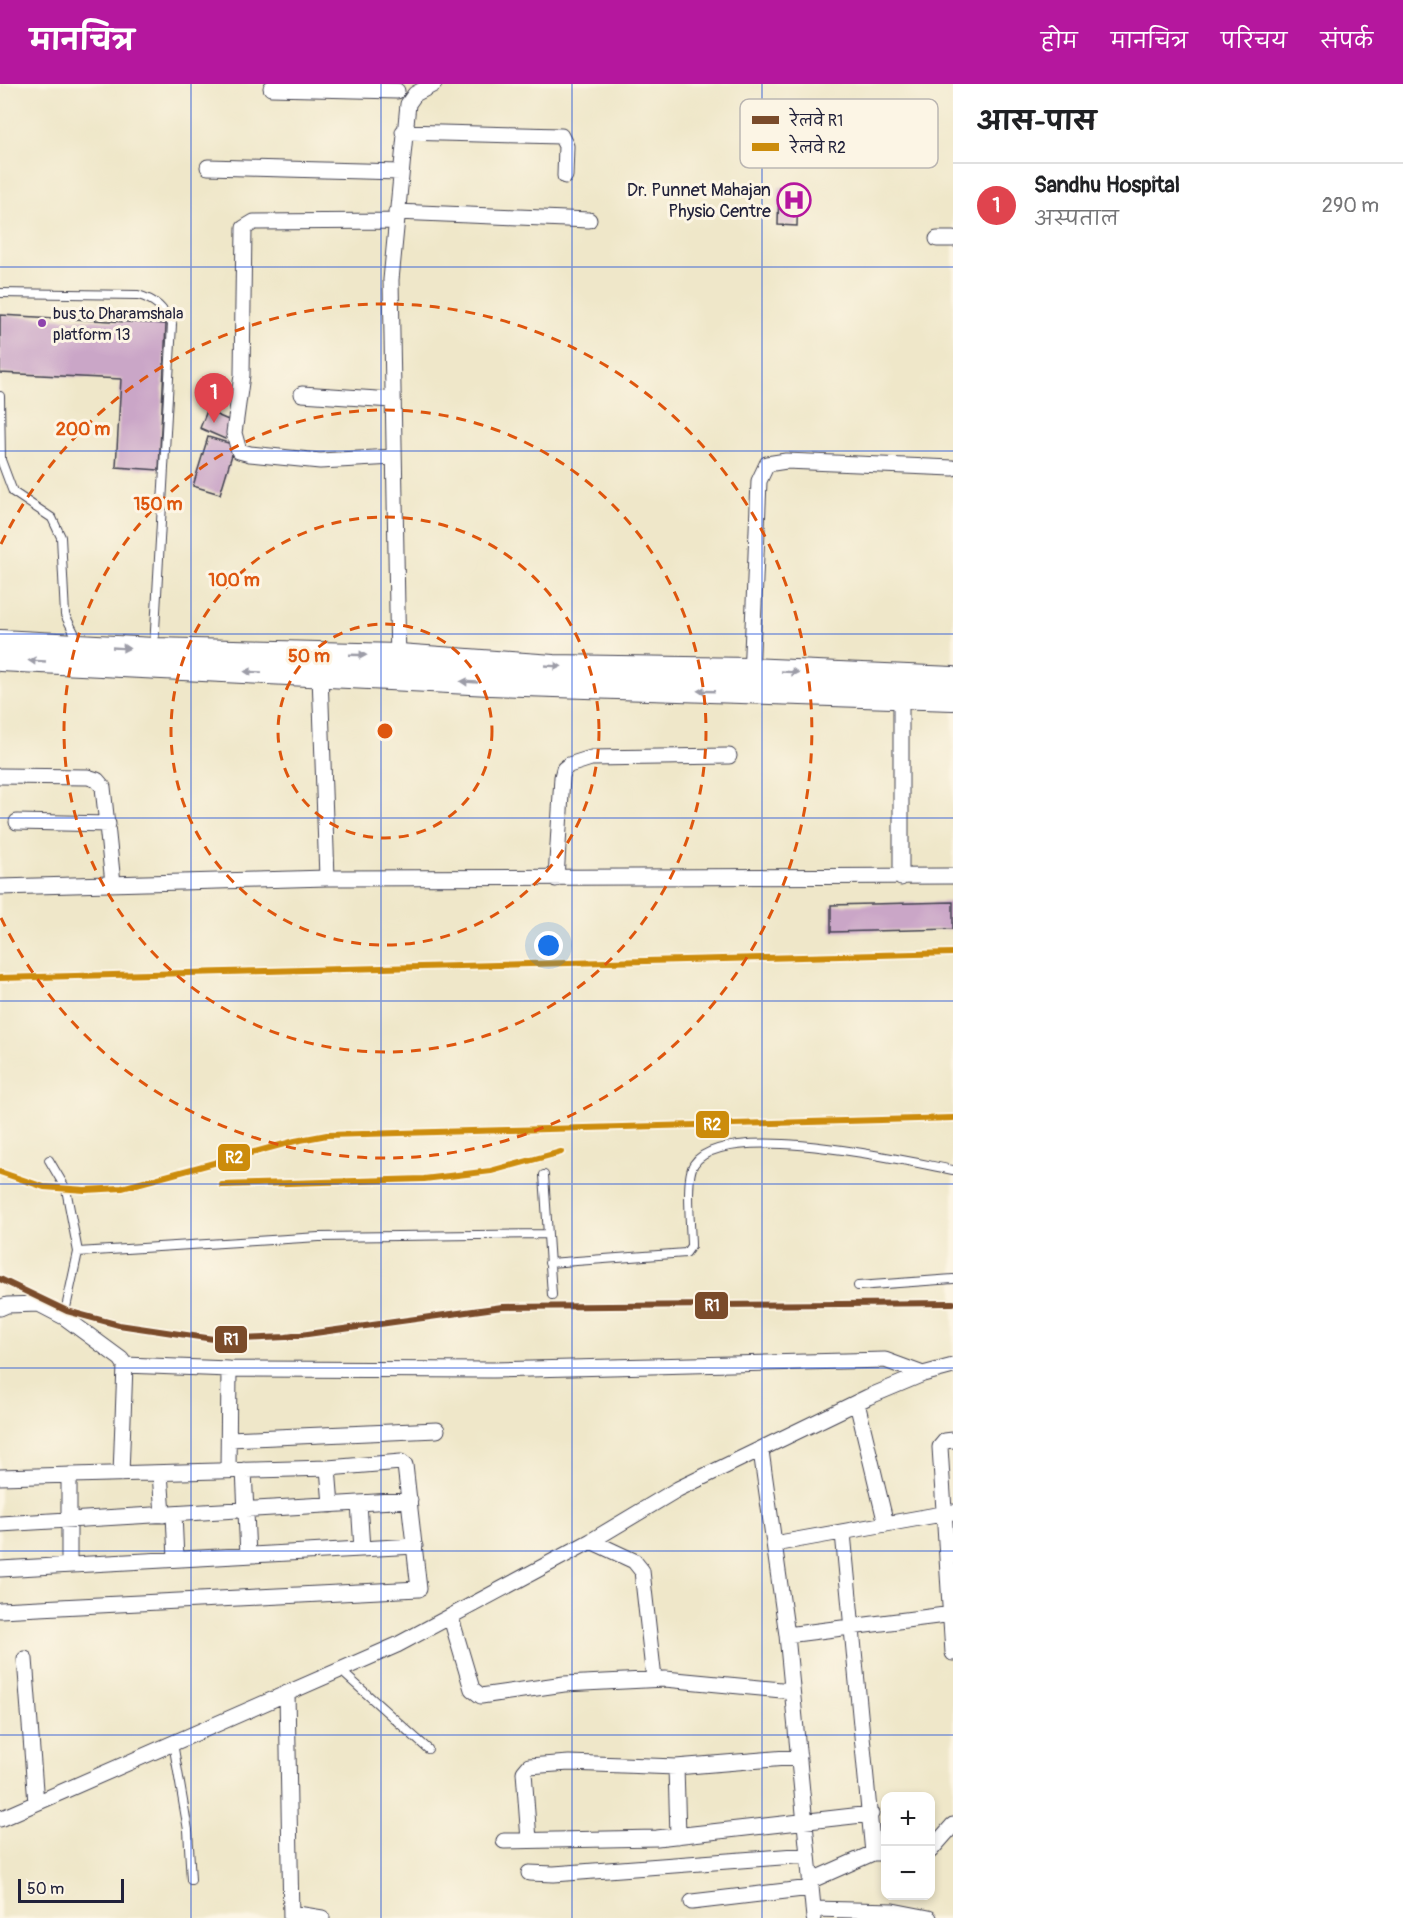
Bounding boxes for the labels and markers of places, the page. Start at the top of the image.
place label: Dr. Punnet Mahajan Physio Centre [627,179,771,223]
hospital icon: Dr. Punnet Mahajan Physio Centre [776,182,812,218]
place label: bus to Dharamshala platform 13 [53,304,184,345]
marker: bus to Dharamshala platform 13 [36,317,48,329]
pin: 1 [194,374,234,423]
centre of rings [375,721,395,741]

